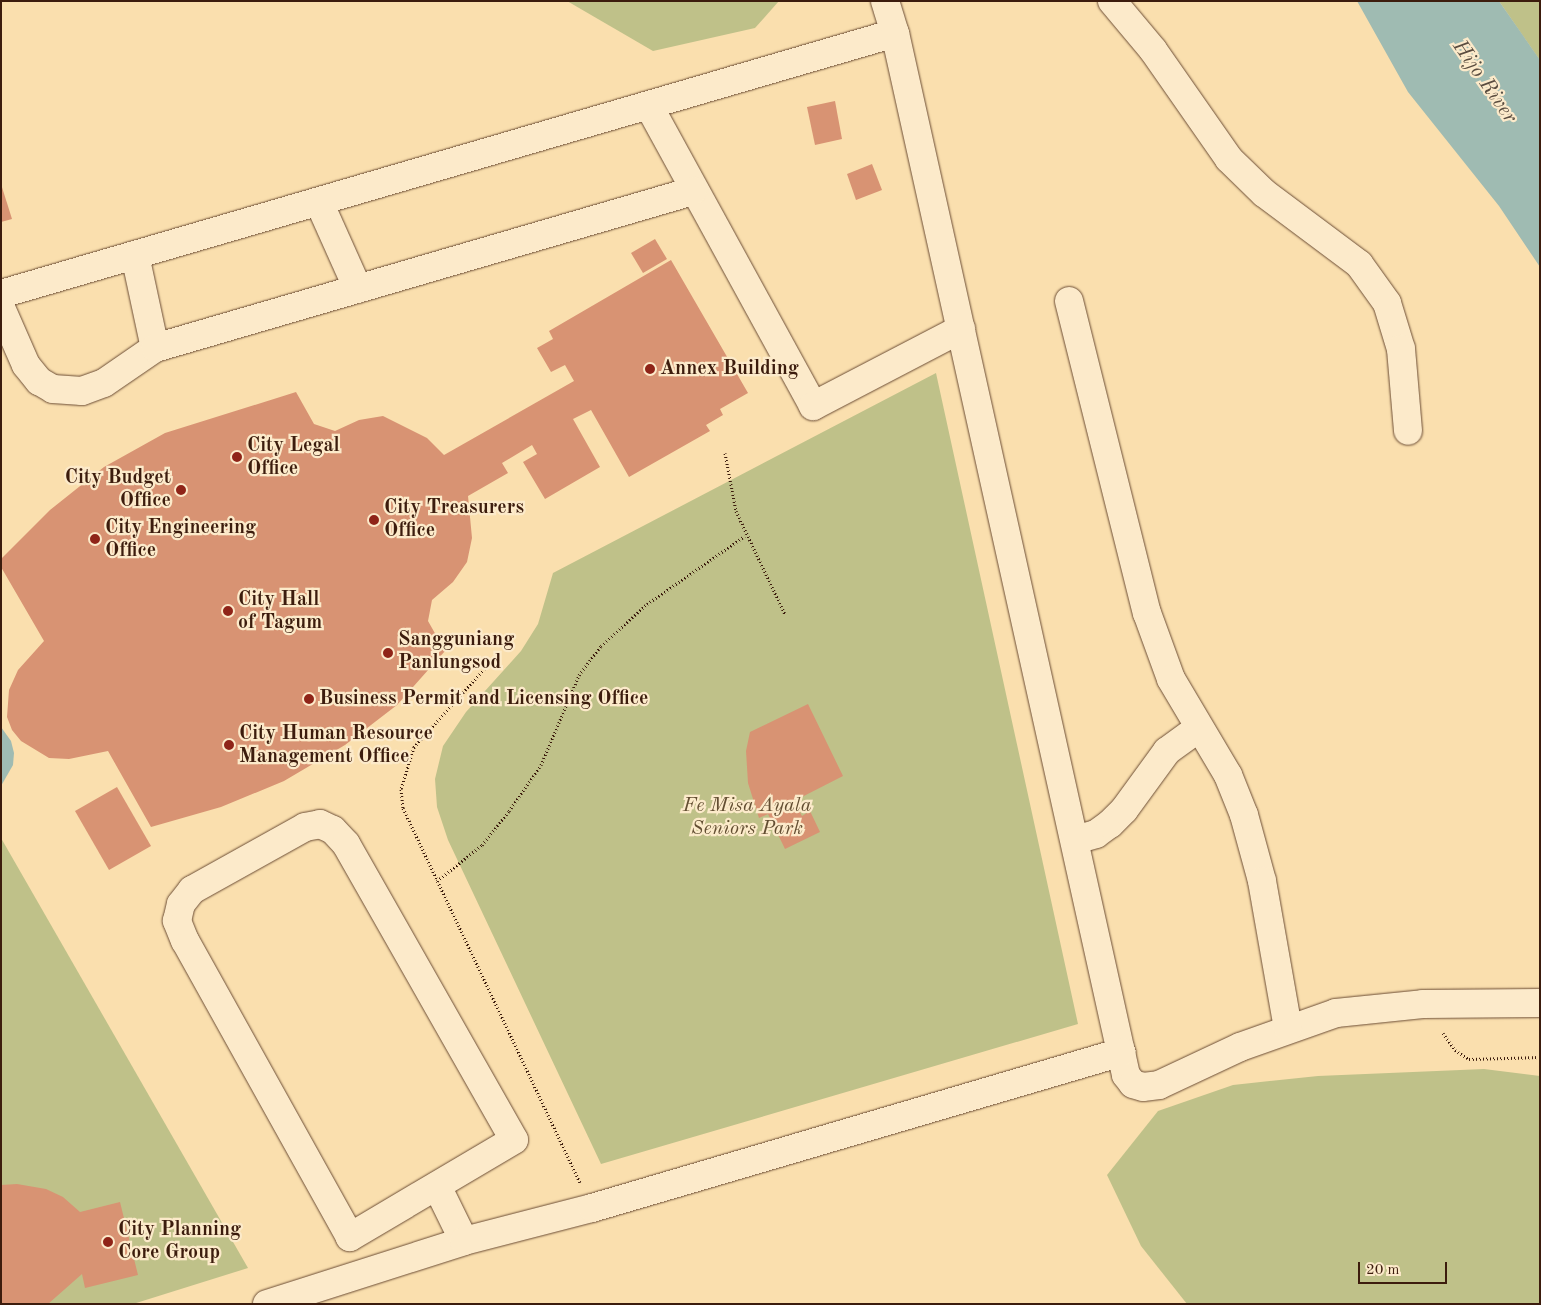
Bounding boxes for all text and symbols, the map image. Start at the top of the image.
water label: Hijo River [1446,35,1522,129]
place label: Annex Building [660,357,799,381]
marker: Annex Building [644,363,656,375]
place label: City Legal Office [247,434,340,481]
marker: City Legal Office [231,451,243,463]
place label: City Budget Office [65,466,171,513]
marker: City Budget Office [175,484,187,496]
place label: City Treasurers Office [384,496,524,543]
marker: City Treasurers Office [368,514,380,526]
place label: City Engineering Office [105,516,256,563]
marker: City Engineering Office [89,533,101,545]
place label: City Hall of Tagum [238,588,322,635]
marker: City Hall of Tagum [222,605,234,617]
place label: Sangguniang Panlungsod [398,629,514,676]
marker: Sangguniang Panlungsod [382,647,394,659]
place label: Business Permit and Licensing Office [319,687,648,711]
marker: Business Permit and Licensing Office [303,693,315,705]
place label: City Human Resource Management Office [239,722,433,769]
marker: City Human Resource Management Office [223,739,235,751]
park label: Fe Misa Ayala Seniors Park [683,794,811,841]
place label: City Planning Core Group [118,1218,241,1265]
marker: City Planning Core Group [102,1236,114,1248]
scale bar [1361,1252,1450,1284]
text: 20 m [1366,1263,1400,1278]

